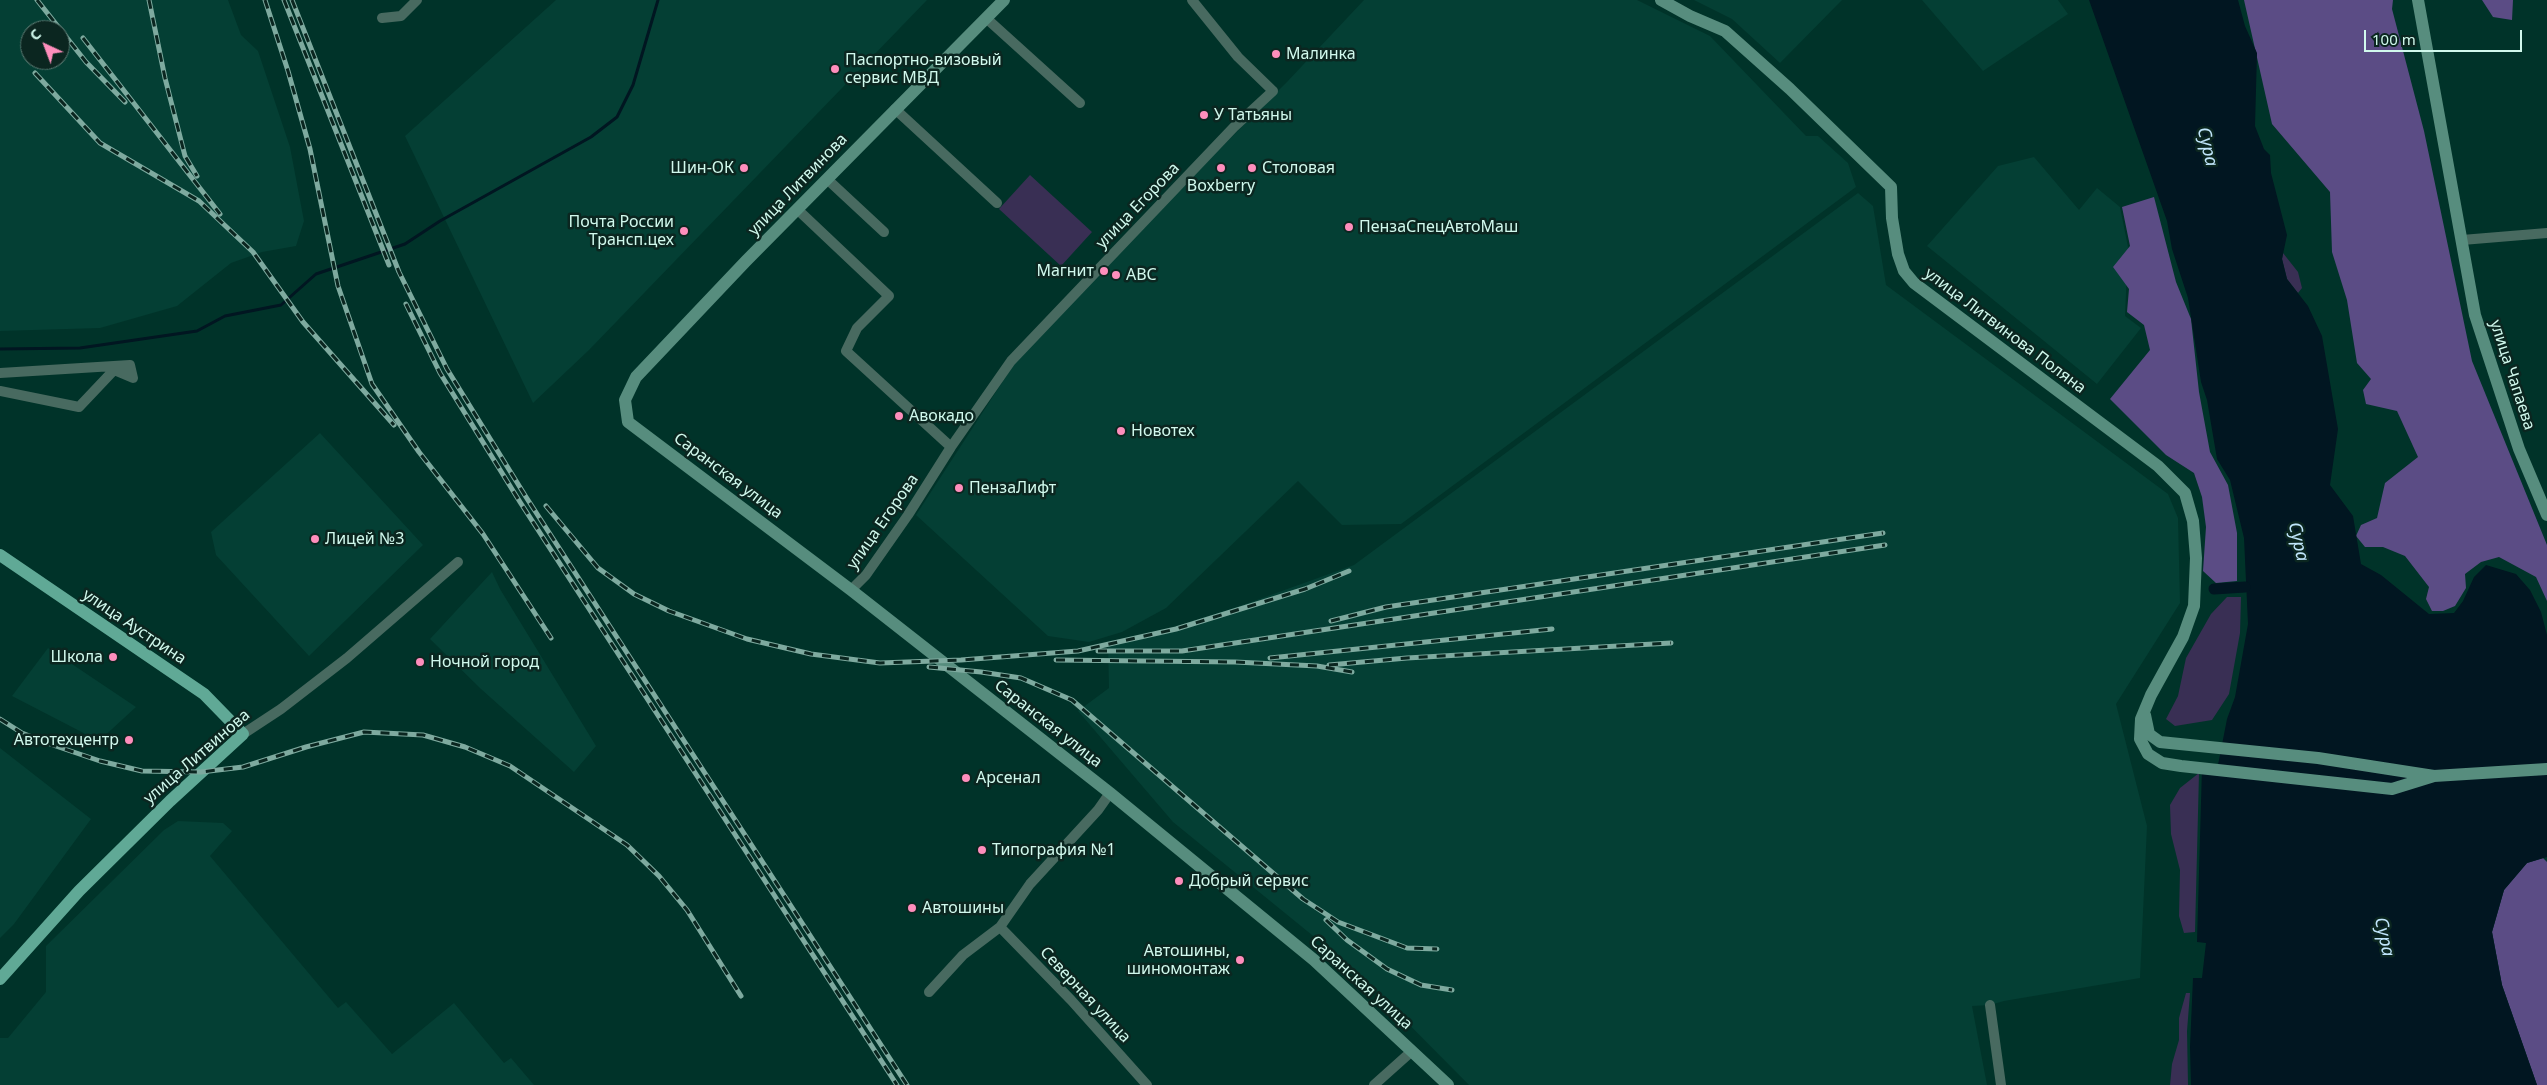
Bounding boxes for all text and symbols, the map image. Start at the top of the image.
north arrow [20,20,70,70]
scale bar [2367,20,2524,52]
text: С [25,24,45,44]
text: 100 m [2372,29,2416,49]
place label: Малинка [1286,44,1356,64]
marker: Малинка [1270,48,1282,60]
place label: Паспортно-визовый сервис МВД [845,50,1002,88]
marker: Паспортно-визовый сервис МВД [829,63,841,75]
place label: У Татьяны [1214,105,1292,125]
marker: У Татьяны [1198,109,1210,121]
water label: Сура [2192,125,2222,169]
street label: улица Литвинова [744,130,852,240]
place label: Шин-ОК [670,158,734,178]
place label: Столовая [1262,158,1335,178]
street label: улица Егорова [1092,159,1184,253]
marker: Шин-ОК [738,162,750,174]
marker: Boxberry [1215,162,1227,174]
marker: Столовая [1246,162,1258,174]
place label: Boxberry [1187,176,1255,196]
place label: Почта России Трансп.цех [568,212,674,250]
place label: ПензаСпецАвтоМаш [1359,217,1518,237]
marker: ПензаСпецАвтоМаш [1343,221,1355,233]
marker: Почта России Трансп.цех [678,225,690,237]
place label: Магнит [1036,261,1094,281]
street label: улица Литвинова Поляна [1921,264,2089,398]
marker: Магнит [1098,265,1110,277]
place label: ABC [1126,265,1157,285]
marker: ABC [1110,269,1122,281]
street label: улица Чапаева [2485,318,2539,432]
place label: Авокадо [909,406,974,426]
marker: Авокадо [893,410,905,422]
place label: Новотех [1131,421,1195,441]
marker: Новотех [1115,425,1127,437]
street label: Саранская улица [670,429,786,523]
street label: улица Егорова [843,471,923,573]
place label: ПензаЛифт [969,478,1056,498]
marker: ПензаЛифт [953,482,965,494]
water label: Сура [2283,520,2313,564]
place label: Лицей №3 [325,529,404,549]
marker: Лицей №3 [309,533,321,545]
street label: улица Аустрина [79,585,189,669]
place label: Школа [50,647,103,667]
marker: Школа [107,651,119,663]
place label: Ночной город [430,652,539,672]
marker: Ночной город [414,656,426,668]
street label: Саранская улица [990,676,1106,772]
street label: улица Литвинова [140,706,254,808]
place label: Автотехцентр [14,730,119,750]
marker: Автотехцентр [123,734,135,746]
place label: Арсенал [976,768,1041,788]
marker: Арсенал [960,772,972,784]
place label: Типография №1 [992,840,1116,860]
marker: Типография №1 [976,844,988,856]
place label: Добрый сервис [1189,871,1309,891]
marker: Добрый сервис [1173,875,1185,887]
place label: Автошины [922,898,1004,918]
marker: Автошины [906,902,918,914]
water label: Сура [2369,915,2399,959]
street label: Саранская улица [1306,932,1416,1034]
place label: Автошины, шиномонтаж [1127,941,1230,979]
street label: Северная улица [1036,943,1134,1047]
marker: Автошины, шиномонтаж [1234,954,1246,966]

